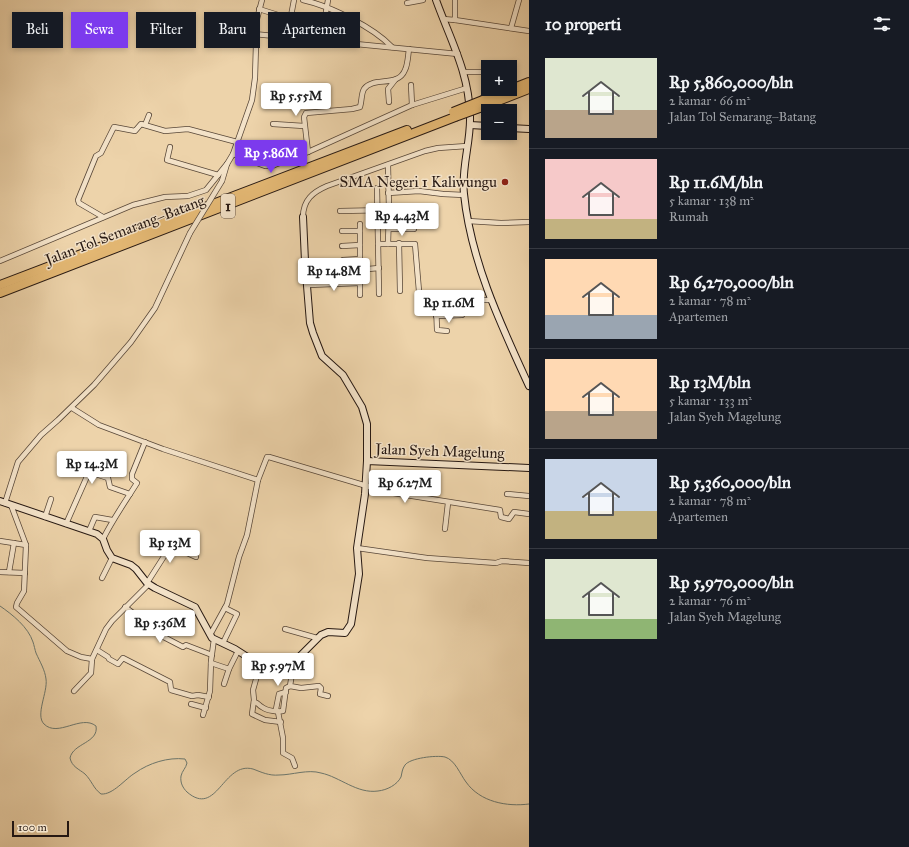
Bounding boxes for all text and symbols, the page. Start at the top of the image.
chip: Beli [12,12,63,48]
chip: Sewa [71,12,128,48]
chip: Filter [136,12,196,48]
chip: Baru [204,12,260,48]
chip: Apartemen [268,12,360,48]
icon: filters [871,13,893,35]
text: 10 properti [545,14,621,35]
map controls [481,60,517,140]
button: + [481,60,517,96]
text: Rp 5,860,000/bln [669,72,793,93]
icon: home [577,74,625,122]
pin: Rp 5.55M [255,83,337,117]
text: Rp 5.55M [270,88,322,104]
text: 2 kamar · 66 m² [669,93,750,109]
button: − [481,104,517,140]
text: Jalan Tol Semarang–Batang [669,109,816,125]
pin: Rp 5.86M [230,140,312,174]
text: Rp 5.86M [244,145,298,161]
text: Rp 11.6M/bln [669,172,763,193]
place label: SMA Negeri 1 Kaliwungu [339,173,497,191]
icon: home [577,175,625,223]
marker: SMA Negeri 1 Kaliwungu [500,177,510,187]
street label: Jalan Tol Semarang–Batang [41,191,209,270]
text: 5 kamar · 138 m² [669,193,754,209]
road number: 1 [221,194,235,218]
pin: Rp 4.43M [361,203,443,237]
text: Rp 4.43M [375,208,429,224]
text: Rumah [669,209,709,225]
pin: Rp 14.8M [293,258,375,292]
text: Rp 14.8M [307,263,361,279]
text: Rp 6,270,000/bln [669,272,794,293]
icon: home [577,275,625,323]
pin: Rp 11.6M [408,290,490,324]
text: 2 kamar · 78 m² [669,293,751,309]
text: Rp 11.6M [423,295,475,311]
text: Apartemen [669,309,728,325]
text: Rp 13M/bln [669,372,751,393]
icon: home [577,375,625,423]
text: 5 kamar · 133 m² [669,393,752,409]
text: Jalan Syeh Magelung [669,409,781,425]
street label: Jalan Syeh Magelung [373,440,506,463]
pin: Rp 14.3M [51,451,133,485]
text: Rp 14.3M [66,456,118,472]
pin: Rp 6.27M [364,470,446,504]
text: Rp 5,360,000/bln [669,472,791,493]
text: Rp 6.27M [378,475,432,491]
icon: home [577,475,625,523]
text: 2 kamar · 78 m² [669,493,751,509]
text: Apartemen [669,509,728,525]
pin: Rp 13M [137,530,203,564]
text: Rp 13M [149,535,191,551]
text: Rp 5,970,000/bln [669,572,794,593]
icon: home [577,575,625,623]
text: 2 kamar · 76 m² [669,593,751,609]
text: Jalan Syeh Magelung [669,609,781,625]
pin: Rp 5.36M [119,610,201,644]
text: Rp 5.36M [134,615,186,631]
pin: Rp 5.97M [237,653,319,687]
text: Rp 5.97M [251,658,305,674]
scale bar [12,819,69,838]
text: 100 m [18,821,47,834]

